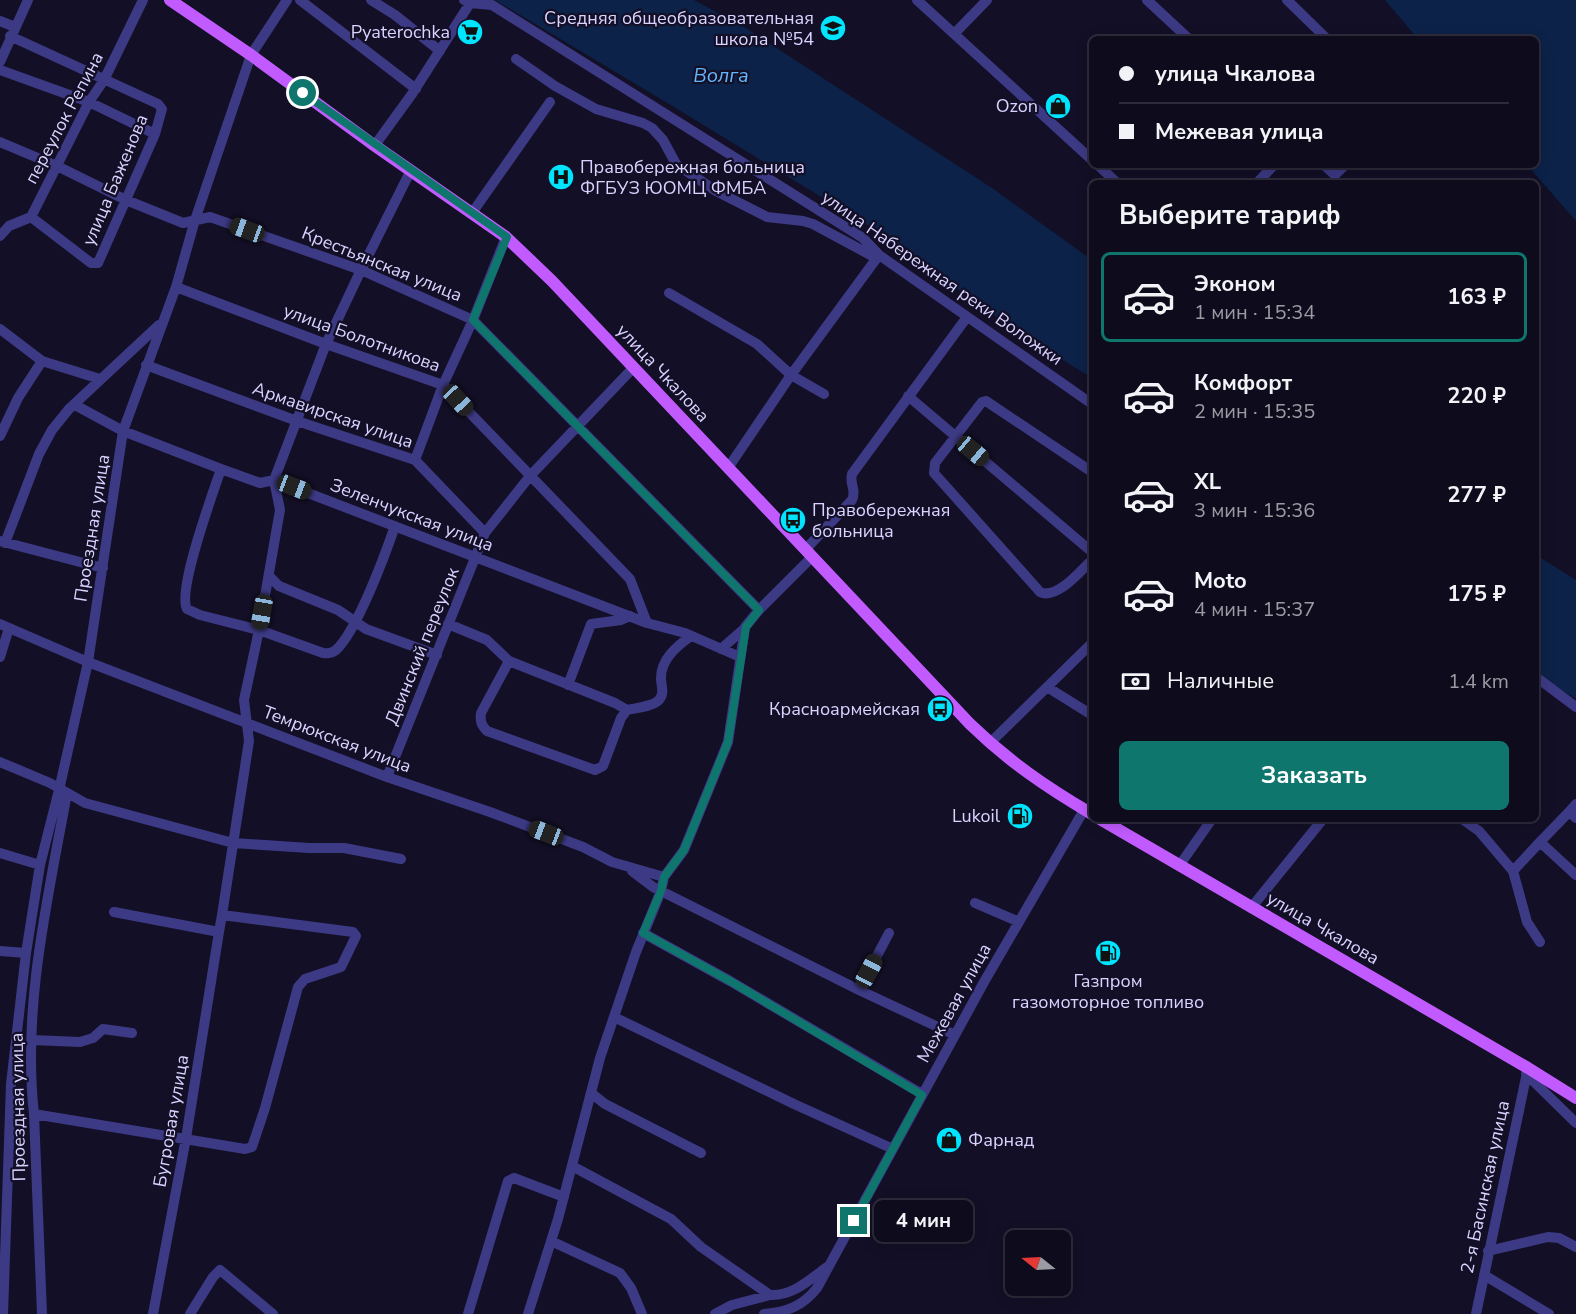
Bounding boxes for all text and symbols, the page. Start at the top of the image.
place label: Средняя общеобразовательная школа №54 [544,6,814,51]
school or university icon: Средняя общеобразовательная школа №54 [818,13,848,43]
supermarket icon: Pyaterochka [455,17,485,47]
place label: Pyaterochka [351,20,450,44]
street label: переулок Репина [19,48,109,188]
text: улица Чкалова [1155,59,1316,89]
water label: Волга [693,62,749,89]
route start [289,79,316,106]
shop icon: Ozon [1043,91,1073,121]
place label: Ozon [996,94,1038,118]
street label: улица Баженова [76,111,154,249]
text: Межевая улица [1155,117,1324,147]
place label: Правобережная больница ФГБУЗ ЮОМЦ ФМБА [580,155,805,200]
hospital icon: Правобережная больница ФГБУЗ ЮОМЦ ФМБА [546,162,576,192]
street label: улица Набережная реки Воложки [817,185,1067,371]
text: Выберите тариф [1119,197,1341,234]
car [227,215,267,245]
street label: Крестьянская улица [298,221,466,307]
text: Эконом [1194,269,1276,299]
icon: car [1122,270,1176,324]
text: 163 ₽ [1447,282,1506,312]
street label: улица Болотникова [280,298,444,378]
text: 1 мин · 15:34 [1194,299,1315,326]
street label: улица Чкалова [611,319,715,427]
text: Комфорт [1194,368,1292,398]
icon: car [1122,369,1176,423]
street label: Армавирская улица [249,376,417,454]
car [439,381,477,419]
text: 220 ₽ [1447,381,1506,411]
text: 2 мин · 15:35 [1194,398,1315,425]
car [953,433,993,469]
street label: Проездная улица [69,453,115,603]
text: XL [1194,467,1221,497]
icon: car [1122,468,1176,522]
car [274,472,314,502]
street label: Зеленчукская улица [327,473,497,557]
text: 277 ₽ [1447,480,1506,510]
text: 3 мин · 15:36 [1194,497,1315,524]
place label: Правобережная больница [812,498,951,543]
bus stop icon: Правобережная больница [778,505,808,535]
street label: Двинский переулок [379,563,465,728]
text: Moto [1194,566,1247,596]
icon: car [1122,567,1176,621]
text: 175 ₽ [1447,579,1506,609]
car [250,593,274,631]
text: 4 мин · 15:37 [1194,596,1315,623]
icon: cash [1119,665,1152,698]
text: Наличные [1167,666,1274,696]
text: 1.4 km [1448,668,1509,695]
bus stop icon: Красноармейская [925,694,955,724]
place label: Красноармейская [769,697,920,721]
street label: Темрюкская улица [259,700,415,778]
button: Заказать [1119,741,1509,810]
fuel station icon: Lukoil [1005,801,1035,831]
place label: Lukoil [952,804,1001,828]
car [526,818,566,848]
street label: улица Чкалова [1262,886,1384,970]
fuel station icon: Газпром газомоторное топливо [1093,938,1123,968]
street label: Межевая улица [911,939,997,1067]
car [853,951,885,991]
place label: Газпром газомоторное топливо [1012,969,1204,1014]
street label: Проездная улица [5,1032,31,1182]
street label: Бугровая улица [148,1053,194,1189]
street label: 2-я Басинская улица [1455,1098,1515,1276]
shop icon: Фарнад [934,1125,964,1155]
place label: Фарнад [968,1128,1035,1152]
callout: 4 мин [875,1200,974,1242]
route end [840,1207,867,1234]
text: 4 мин [896,1207,951,1234]
north arrow [1005,1230,1071,1296]
map controls [1005,1230,1071,1296]

